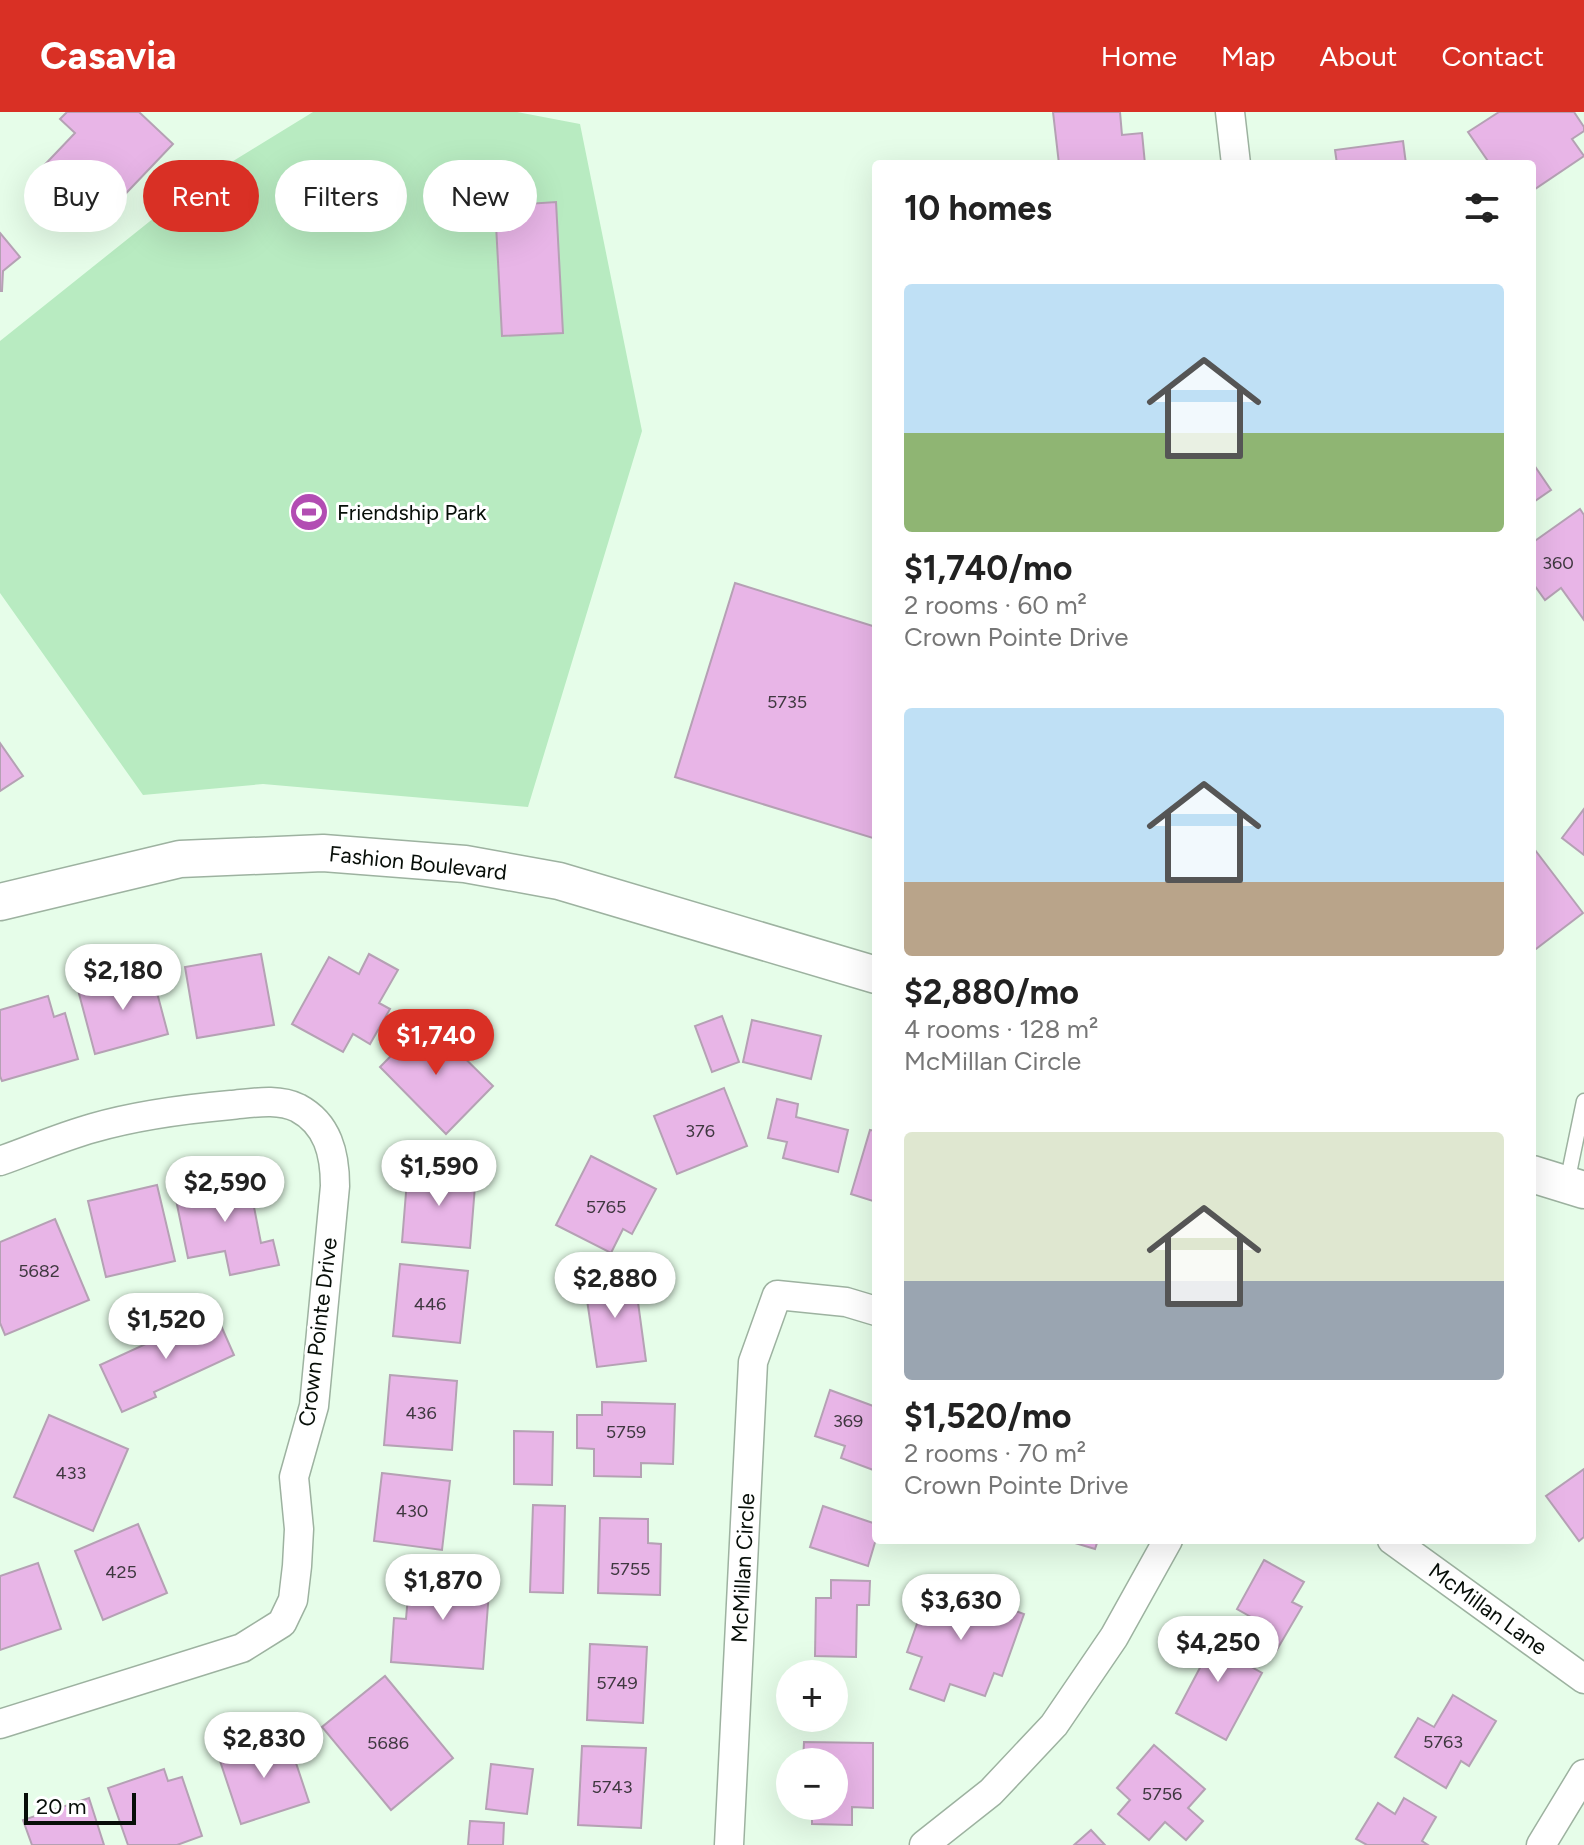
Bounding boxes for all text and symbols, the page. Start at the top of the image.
text: Casavia [40,33,177,79]
text: Home [1101,39,1177,73]
text: Map [1221,39,1276,73]
text: About [1320,39,1397,73]
text: Contact [1441,39,1544,73]
chip: Buy [24,160,127,232]
chip: Rent [143,160,259,232]
chip: Filters [275,160,407,232]
chip: New [423,160,537,232]
icon: filters [1460,186,1504,230]
text: 10 homes [904,188,1052,229]
icon: home [1132,336,1276,480]
sports icon: Friendship Park [288,491,330,533]
place label: Friendship Park [337,499,487,526]
text: $1,740/mo [904,548,1072,589]
house number: 360 [1542,552,1574,574]
text: 2 rooms · 60 m² [904,589,1087,621]
text: Crown Pointe Drive [904,621,1129,653]
house number: 5735 [767,691,807,713]
icon: home [1132,760,1276,904]
street label: Fashion Boulevard [328,840,508,886]
pin: $2,180 [58,944,188,1012]
text: $2,180 [83,954,163,986]
text: $2,880/mo [904,972,1079,1013]
pin: $1,740 [371,1009,501,1077]
text: 4 rooms · 128 m² [904,1013,1098,1045]
text: $1,740 [396,1019,476,1051]
text: McMillan Circle [904,1045,1081,1077]
house number: 376 [685,1120,715,1142]
pin: $1,590 [374,1140,504,1208]
text: $1,590 [399,1150,479,1182]
pin: $2,590 [160,1156,290,1224]
text: $2,590 [183,1166,267,1198]
icon: home [1132,1184,1276,1328]
house number: 5765 [586,1196,626,1218]
street label: Crown Pointe Drive [293,1236,343,1428]
pin: $2,880 [550,1252,680,1320]
house number: 5682 [18,1260,60,1282]
text: $2,880 [573,1262,657,1294]
pin: $1,520 [101,1293,231,1361]
house number: 446 [414,1293,446,1315]
text: $1,520 [126,1303,206,1335]
text: $1,520/mo [904,1396,1071,1437]
house number: 436 [405,1402,437,1424]
house number: 369 [833,1410,863,1432]
house number: 5759 [606,1421,646,1443]
text: 2 rooms · 70 m² [904,1437,1086,1469]
house number: 433 [56,1462,86,1484]
text: Crown Pointe Drive [904,1469,1129,1501]
street label: McMillan Circle [726,1492,760,1644]
house number: 430 [396,1500,428,1522]
pin: $1,870 [378,1554,508,1622]
street label: McMillan Lane [1424,1557,1552,1661]
house number: 5755 [610,1558,650,1580]
house number: 425 [105,1561,137,1583]
text: $1,870 [403,1564,483,1596]
pin: $3,630 [896,1574,1026,1642]
text: $3,630 [920,1584,1002,1616]
pin: $4,250 [1153,1616,1283,1684]
text: $4,250 [1176,1626,1260,1658]
map controls [776,1660,848,1820]
button: + [776,1660,848,1732]
house number: 5749 [596,1672,638,1694]
pin: $2,830 [199,1712,329,1780]
text: $2,830 [222,1722,306,1754]
house number: 5763 [1423,1731,1463,1753]
house number: 5686 [367,1732,409,1754]
button: − [776,1748,848,1820]
house number: 5743 [592,1776,633,1798]
house number: 5756 [1142,1783,1182,1805]
scale bar [24,1789,136,1825]
text: 20 m [36,1793,87,1820]

